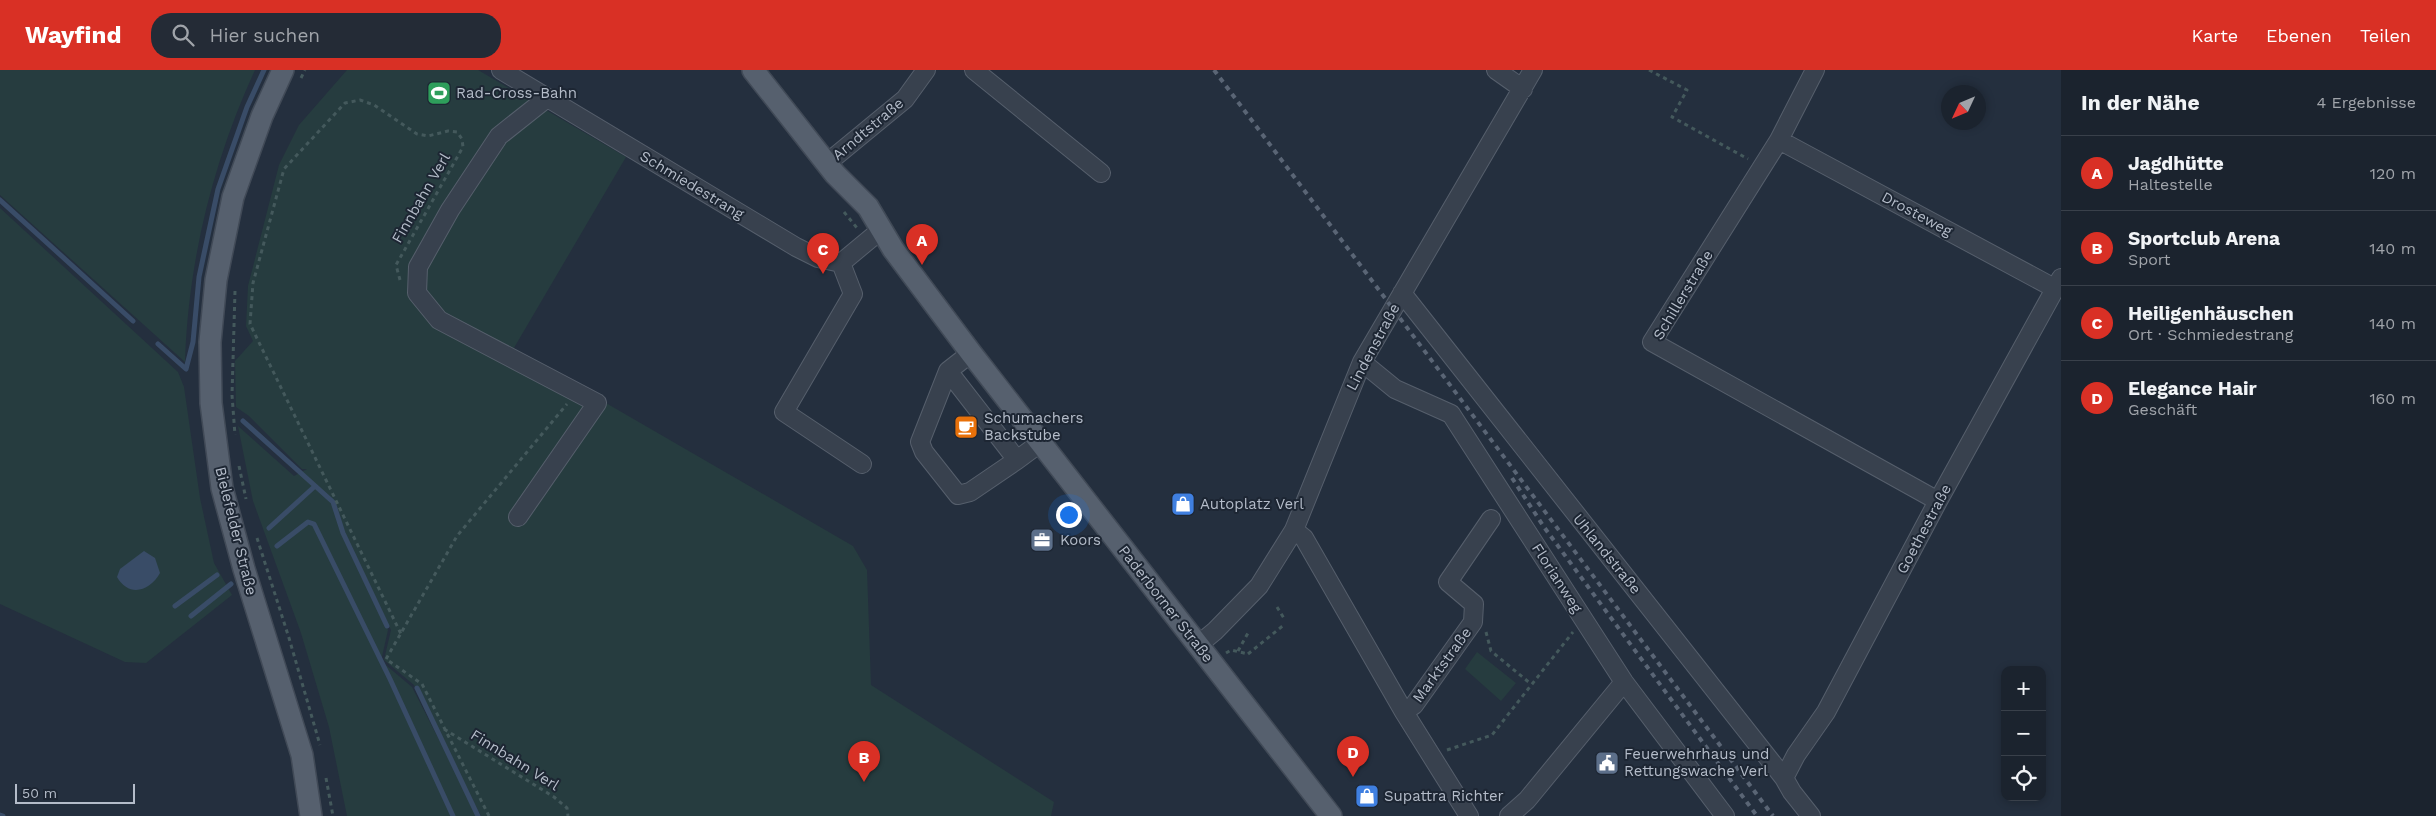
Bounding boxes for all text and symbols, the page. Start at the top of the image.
search box [151,13,501,58]
text: Wayfind [25,21,121,49]
icon: search [169,21,197,49]
text: Hier suchen [209,24,320,47]
text: Karte [2192,25,2238,46]
text: Ebenen [2266,25,2332,46]
text: Teilen [2360,25,2411,46]
sports icon: Rad-Cross-Bahn [426,80,452,106]
place label: Rad-Cross-Bahn [456,84,577,102]
north arrow [1941,85,1986,130]
text: In der Nähe [2081,90,2200,115]
text: 4 Ergebnisse [2316,93,2416,112]
street label: Arndtstraße [829,94,907,164]
street label: Schmiedestrang [637,147,747,223]
street label: Finnbahn Verl [388,149,454,246]
text: Jagdhütte [2128,152,2224,175]
text: A [2092,164,2102,183]
text: 120 m [2370,164,2416,183]
text: Haltestelle [2128,175,2213,194]
street label: Drosteweg [1879,188,1955,240]
pin: A [906,224,938,265]
text: Sportclub Arena [2128,227,2280,250]
pin: C [807,233,839,274]
text: B [2092,239,2102,258]
text: 140 m [2369,239,2416,258]
street label: Schillerstraße [1649,247,1717,343]
text: Sport [2128,250,2171,269]
street label: Lindenstraße [1342,300,1404,394]
text: Heiligenhäuschen [2128,302,2294,325]
text: C [2092,314,2102,333]
text: 140 m [2369,314,2416,333]
text: Ort · Schmiedestrang [2128,325,2293,344]
text: Elegance Hair [2128,377,2257,400]
text: D [2091,389,2103,408]
text: 160 m [2369,389,2416,408]
text: Geschäft [2128,400,2197,419]
place label: Schumachers Backstube [984,409,1083,444]
cafe icon: Schumachers Backstube [953,414,979,440]
street label: Bielefelder Straße [211,465,261,597]
street label: Goethestraße [1893,481,1955,577]
shop icon: Autoplatz Verl [1170,491,1196,517]
place label: Autoplatz Verl [1200,495,1304,513]
your location [1056,502,1082,528]
street label: Uhlandstraße [1569,510,1645,598]
office icon: Koors [1029,527,1055,553]
place label: Koors [1060,531,1101,549]
street label: Florianweg [1528,540,1586,616]
street label: Paderborner Straße [1115,542,1217,666]
street label: Marktstraße [1409,624,1475,706]
map controls [2001,666,2046,801]
button: + [2001,666,2046,711]
button: − [2001,711,2046,756]
street label: Finnbahn Verl [467,726,563,795]
pin: D [1337,736,1369,777]
pin: B [848,741,880,782]
place label: Feuerwehrhaus und Rettungswache Verl [1624,745,1769,780]
public building icon: Feuerwehrhaus und Rettungswache Verl [1594,750,1620,776]
button: locate [2001,756,2046,801]
scale bar [15,781,135,804]
shop icon: Supattra Richter [1354,783,1380,809]
text: 50 m [22,785,57,801]
place label: Supattra Richter [1384,787,1504,805]

